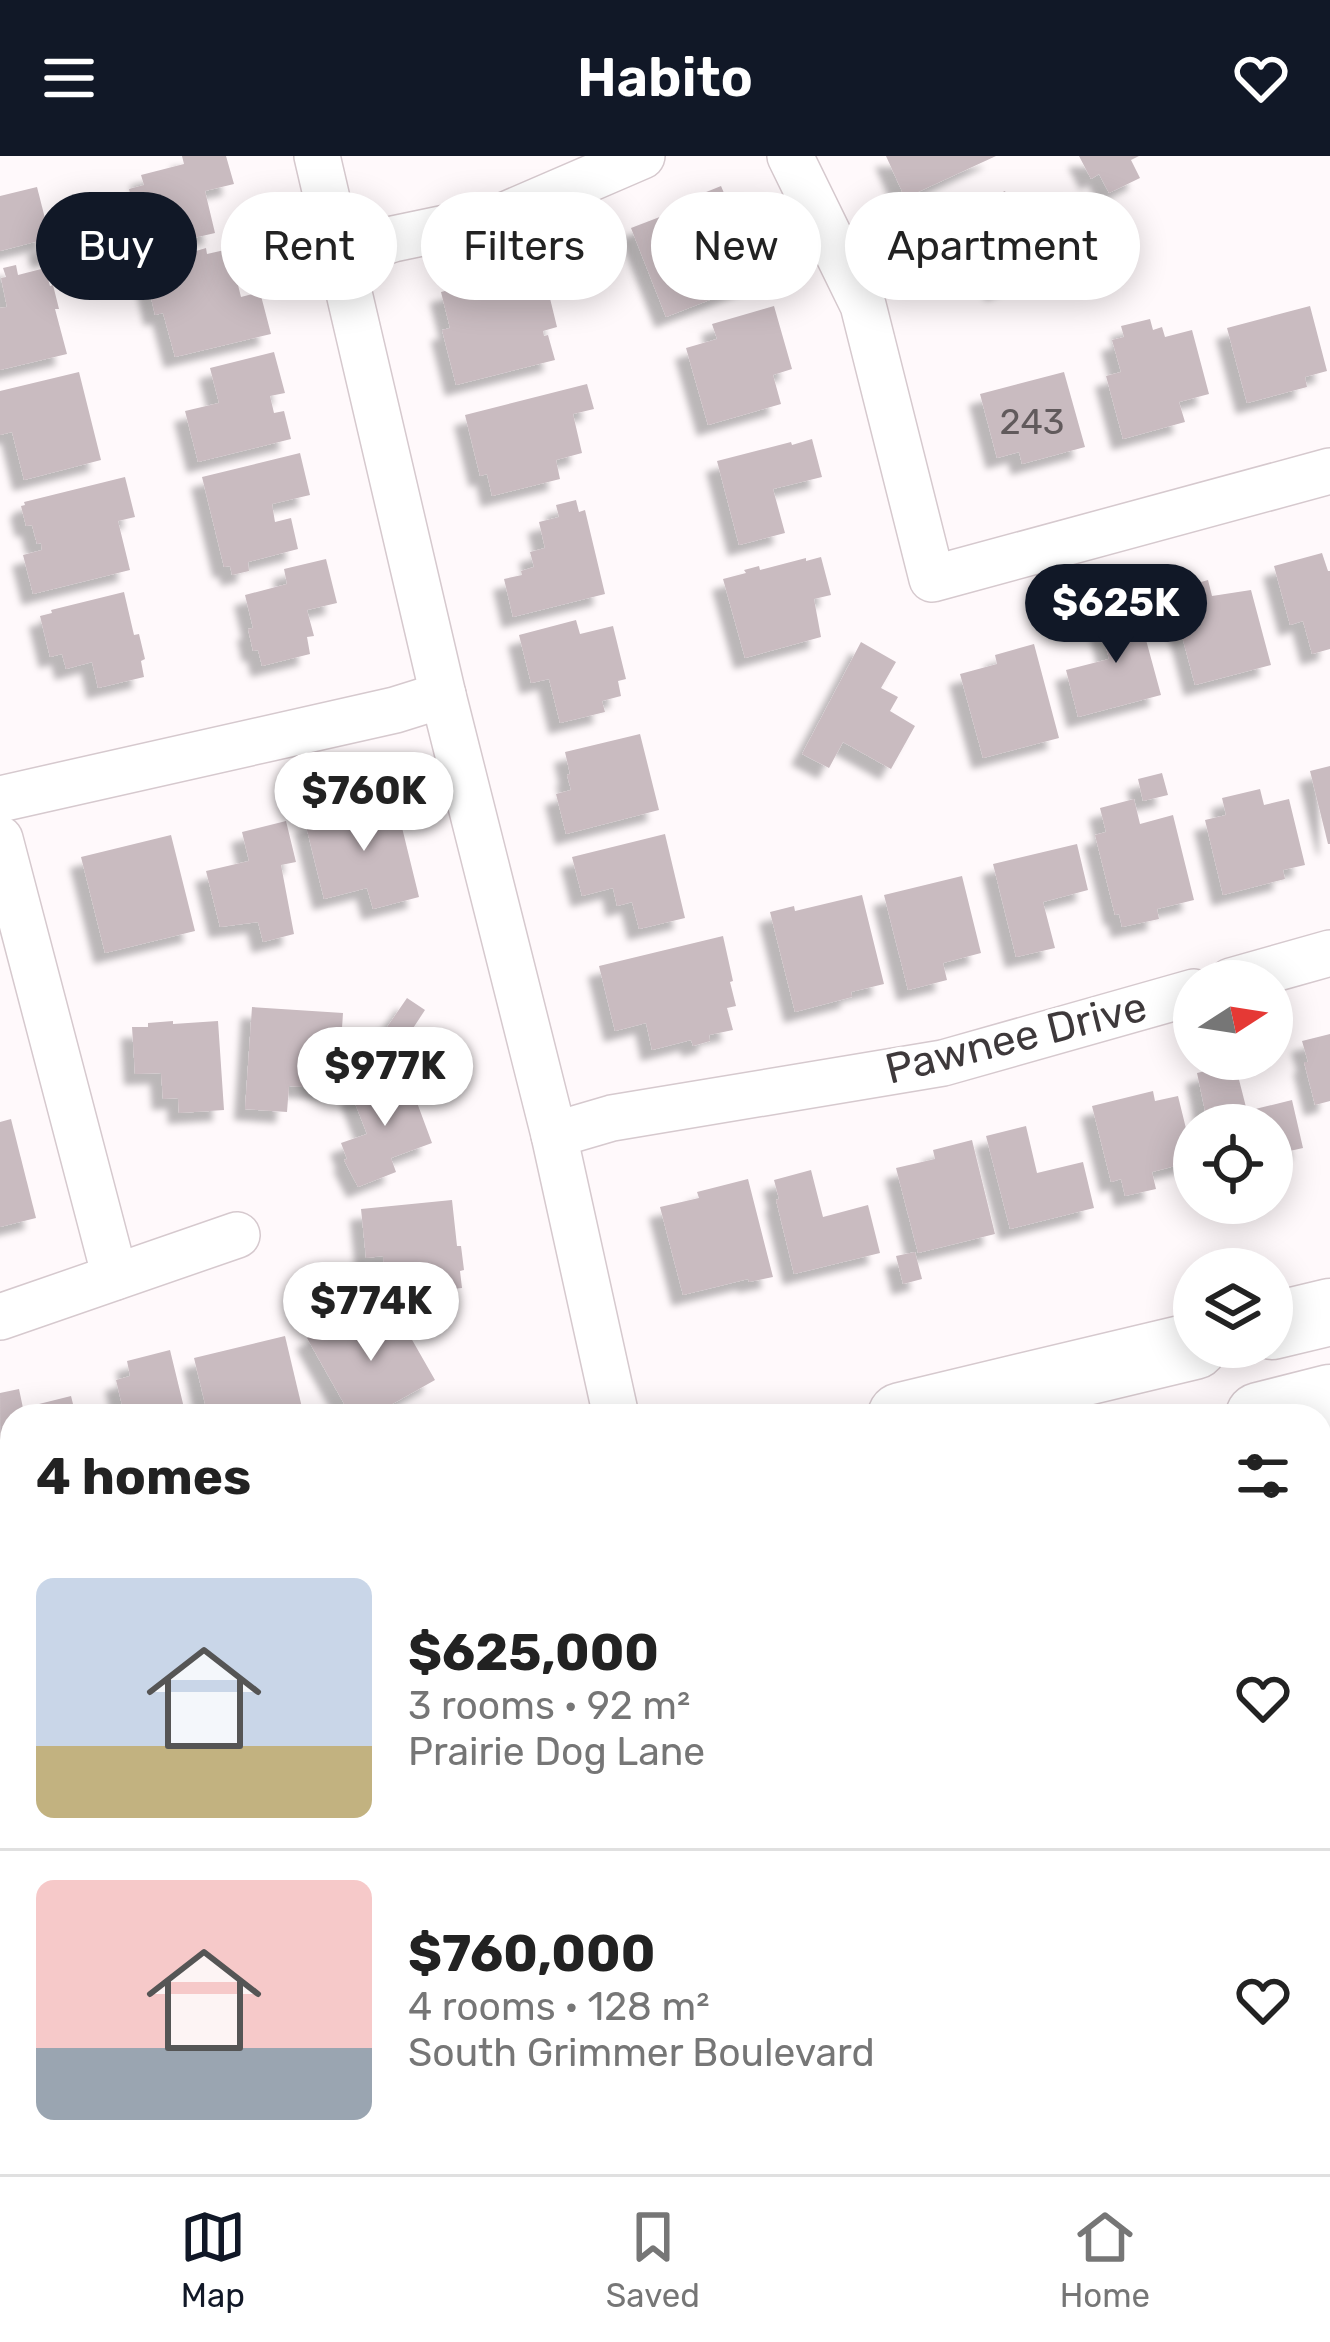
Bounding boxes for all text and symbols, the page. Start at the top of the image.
icon: menu [36,45,102,111]
icon: heart [1228,45,1294,111]
text: Habito [577,46,753,110]
chip: Buy [36,192,197,300]
chip: Rent [221,192,397,300]
chip: Filters [421,192,627,300]
chip: New [651,192,821,300]
chip: Apartment [845,192,1140,300]
house number: 243 [1000,400,1064,443]
pin: $625K [1032,564,1200,666]
text: $625K [1052,580,1180,626]
pin: $760K [280,752,448,854]
text: $760K [301,768,427,814]
north arrow [1173,960,1293,1080]
map controls [1173,960,1293,1368]
street label: Pawnee Drive [880,981,1152,1095]
pin: $977K [301,1027,469,1129]
text: $977K [324,1043,446,1089]
button: locate [1173,1104,1293,1224]
button: layers [1173,1248,1293,1368]
pin: $774K [287,1262,455,1364]
text: $774K [310,1278,432,1324]
icon: filters [1230,1443,1296,1509]
text: 4 homes [36,1446,251,1507]
text: $625,000 [408,1622,659,1683]
icon: home [132,1626,276,1770]
icon: heart [1230,1665,1296,1731]
text: 3 rooms · 92 m² [408,1683,690,1729]
text: Prairie Dog Lane [408,1729,705,1775]
text: $760,000 [408,1923,655,1984]
icon: home [132,1928,276,2072]
icon: heart [1230,1967,1296,2033]
text: 4 rooms · 128 m² [408,1984,709,2030]
text: South Grimmer Boulevard [408,2030,875,2076]
tab: Map [180,2204,246,2315]
tab: Saved [606,2204,700,2315]
tab: Home [1060,2204,1150,2315]

